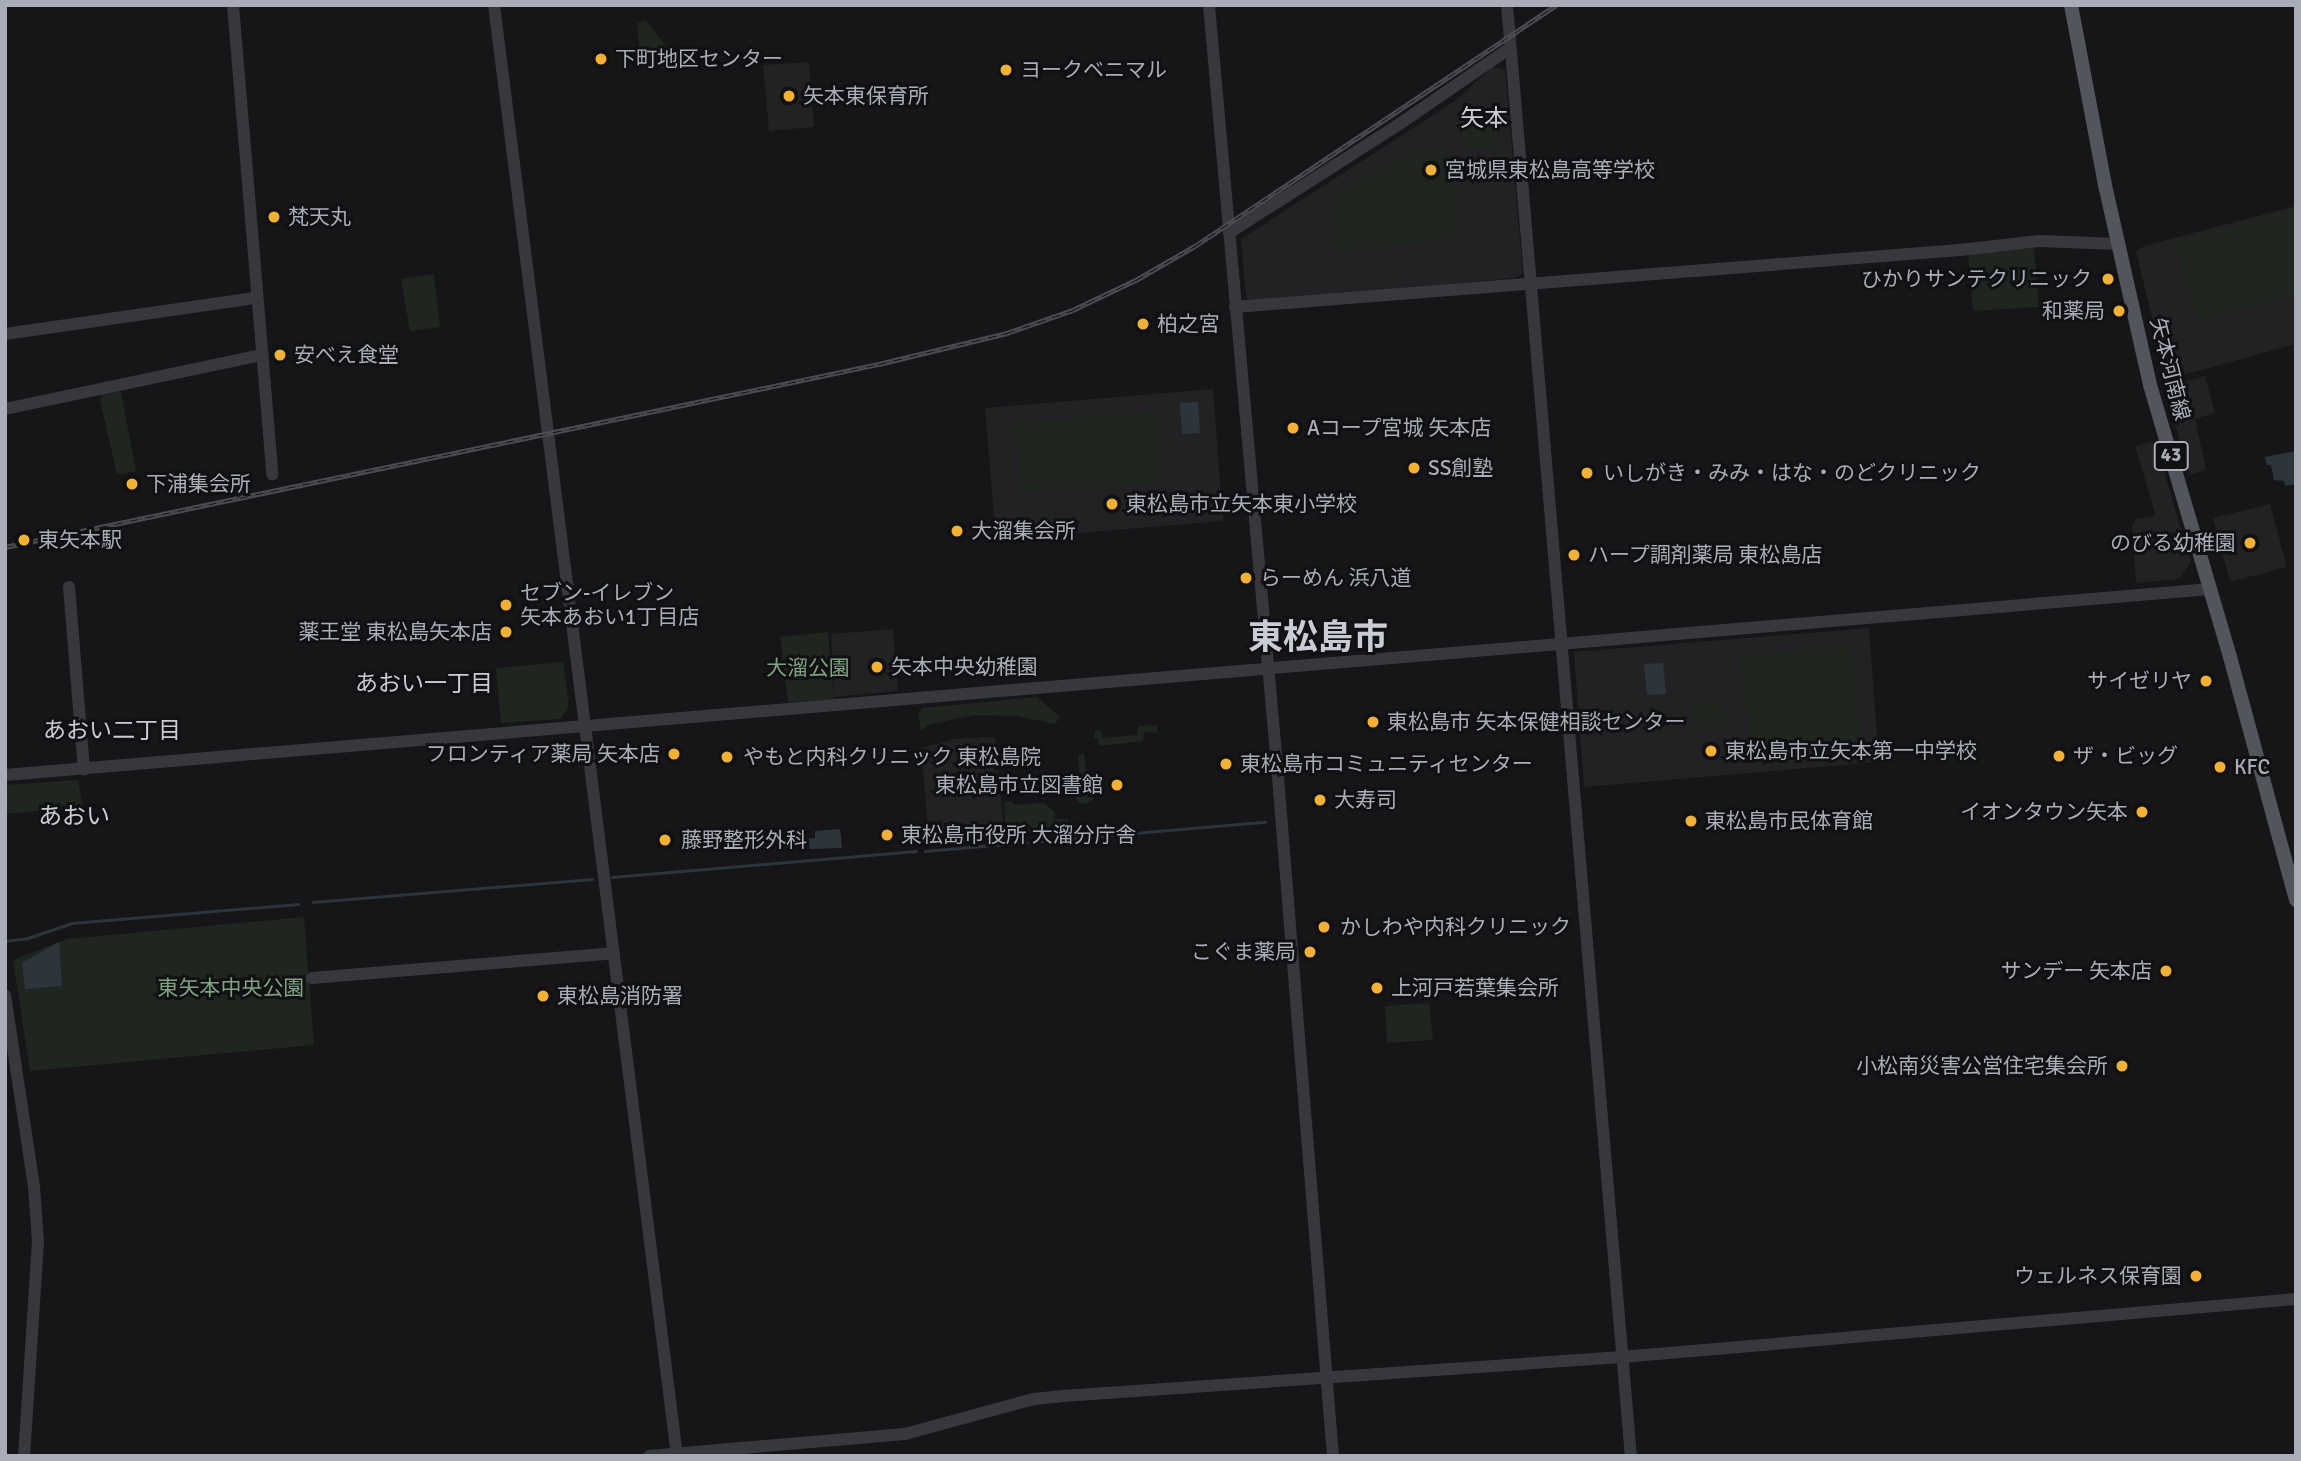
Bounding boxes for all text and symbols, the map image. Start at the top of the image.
place label: 下町地区センター [615,46,783,72]
marker: 下町地区センター [593,51,609,67]
place label: ヨークベニマル [1020,57,1167,83]
marker: ヨークベニマル [998,62,1014,78]
place label: 矢本東保育所 [803,83,929,109]
marker: 矢本東保育所 [781,88,797,104]
district label: 矢本 [1460,105,1508,133]
place label: 宮城県東松島高等学校 [1445,157,1655,183]
marker: 宮城県東松島高等学校 [1423,162,1439,178]
place label: 梵天丸 [288,204,351,230]
marker: 梵天丸 [266,209,282,225]
place label: ひかりサンテクリニック [1861,266,2092,292]
marker: ひかりサンテクリニック [2098,269,2118,289]
place label: 和薬局 [2042,298,2105,324]
marker: 和薬局 [2111,303,2127,319]
place label: 柏之宮 [1157,311,1220,337]
street label: 矢本河南線 [2145,315,2195,423]
marker: 柏之宮 [1135,316,1151,332]
place label: 安べえ食堂 [294,342,399,368]
marker: 安べえ食堂 [272,347,288,363]
place label: Aコープ宮城 矢本店 [1307,415,1492,441]
marker: Aコープ宮城 矢本店 [1285,420,1301,436]
road number: 43 [2154,440,2188,471]
place label: SS創塾 [1428,455,1493,481]
marker: SS創塾 [1406,460,1422,476]
place label: いしがき・みみ・はな・のどクリニック [1603,460,1981,486]
marker: いしがき・みみ・はな・のどクリニック [1577,463,1597,483]
place label: 下浦集会所 [146,471,251,497]
marker: 下浦集会所 [124,476,140,492]
place label: 東松島市立矢本東小学校 [1126,491,1357,517]
marker: 東松島市立矢本東小学校 [1104,496,1120,512]
place label: 大溜集会所 [971,518,1076,544]
marker: 大溜集会所 [949,523,965,539]
place label: 東矢本駅 [38,527,122,553]
place label: のびる幼稚園 [2110,530,2236,556]
marker: 東矢本駅 [16,532,32,548]
marker: のびる幼稚園 [2242,535,2258,551]
place label: ハープ調剤薬局 東松島店 [1588,542,1824,568]
marker: ハープ調剤薬局 東松島店 [1566,547,1582,563]
place label: らーめん 浜八道 [1260,565,1412,591]
marker: らーめん 浜八道 [1238,570,1254,586]
place label: セブン-イレブン 矢本あおい1丁目店 [520,580,699,630]
marker: セブン-イレブン 矢本あおい1丁目店 [498,597,514,613]
district label: 東松島市 [1248,617,1388,659]
place label: 薬王堂 東松島矢本店 [298,619,492,645]
marker: 薬王堂 東松島矢本店 [498,624,514,640]
place label: 矢本中央幼稚園 [891,654,1038,680]
park label: 大溜公園 [766,655,850,681]
marker: 矢本中央幼稚園 [869,659,885,675]
place label: サイゼリヤ [2087,668,2192,694]
district label: あおい一丁目 [355,670,493,698]
marker: サイゼリヤ [2198,673,2214,689]
place label: 東松島市 矢本保健相談センター [1387,709,1686,735]
marker: 東松島市 矢本保健相談センター [1365,714,1381,730]
district label: あおい二丁目 [43,717,181,745]
place label: 東松島市立矢本第一中学校 [1725,738,1977,764]
place label: フロンティア薬局 矢本店 [424,741,660,767]
marker: 東松島市立矢本第一中学校 [1703,743,1719,759]
place label: ザ・ビッグ [2073,743,2178,769]
place label: やもと内科クリニック 東松島院 [743,744,1042,770]
marker: フロンティア薬局 矢本店 [666,746,682,762]
marker: やもと内科クリニック 東松島院 [717,747,737,767]
marker: ザ・ビッグ [2051,748,2067,764]
place label: 東松島市コミュニティセンター [1240,751,1534,777]
place label: KFC [2234,754,2270,780]
marker: 東松島市コミュニティセンター [1218,756,1234,772]
marker: KFC [2212,759,2228,775]
place label: 東松島市立図書館 [935,772,1103,798]
marker: 東松島市立図書館 [1109,777,1125,793]
place label: 大寿司 [1334,787,1397,813]
marker: 大寿司 [1312,792,1328,808]
place label: イオンタウン矢本 [1960,799,2128,825]
district label: あおい [38,803,110,831]
marker: イオンタウン矢本 [2134,804,2150,820]
place label: 東松島市民体育館 [1705,808,1873,834]
marker: 東松島市民体育館 [1683,813,1699,829]
place label: 東松島市役所 大溜分庁舎 [901,822,1137,848]
place label: 藤野整形外科 [681,827,807,853]
marker: 東松島市役所 大溜分庁舎 [879,827,895,843]
marker: 藤野整形外科 [655,830,675,850]
place label: かしわや内科クリニック [1340,914,1571,940]
marker: かしわや内科クリニック [1314,917,1334,937]
place label: こぐま薬局 [1191,939,1296,965]
marker: こぐま薬局 [1302,944,1318,960]
place label: サンデー 矢本店 [2000,958,2152,984]
marker: サンデー 矢本店 [2158,963,2174,979]
park label: 東矢本中央公園 [158,975,304,1001]
place label: 上河戸若葉集会所 [1391,975,1559,1001]
marker: 上河戸若葉集会所 [1369,980,1385,996]
place label: 東松島消防署 [557,983,683,1009]
marker: 東松島消防署 [535,988,551,1004]
place label: 小松南災害公営住宅集会所 [1856,1053,2108,1079]
marker: 小松南災害公営住宅集会所 [2114,1058,2130,1074]
place label: ウェルネス保育園 [2014,1263,2182,1289]
marker: ウェルネス保育園 [2188,1268,2204,1284]

